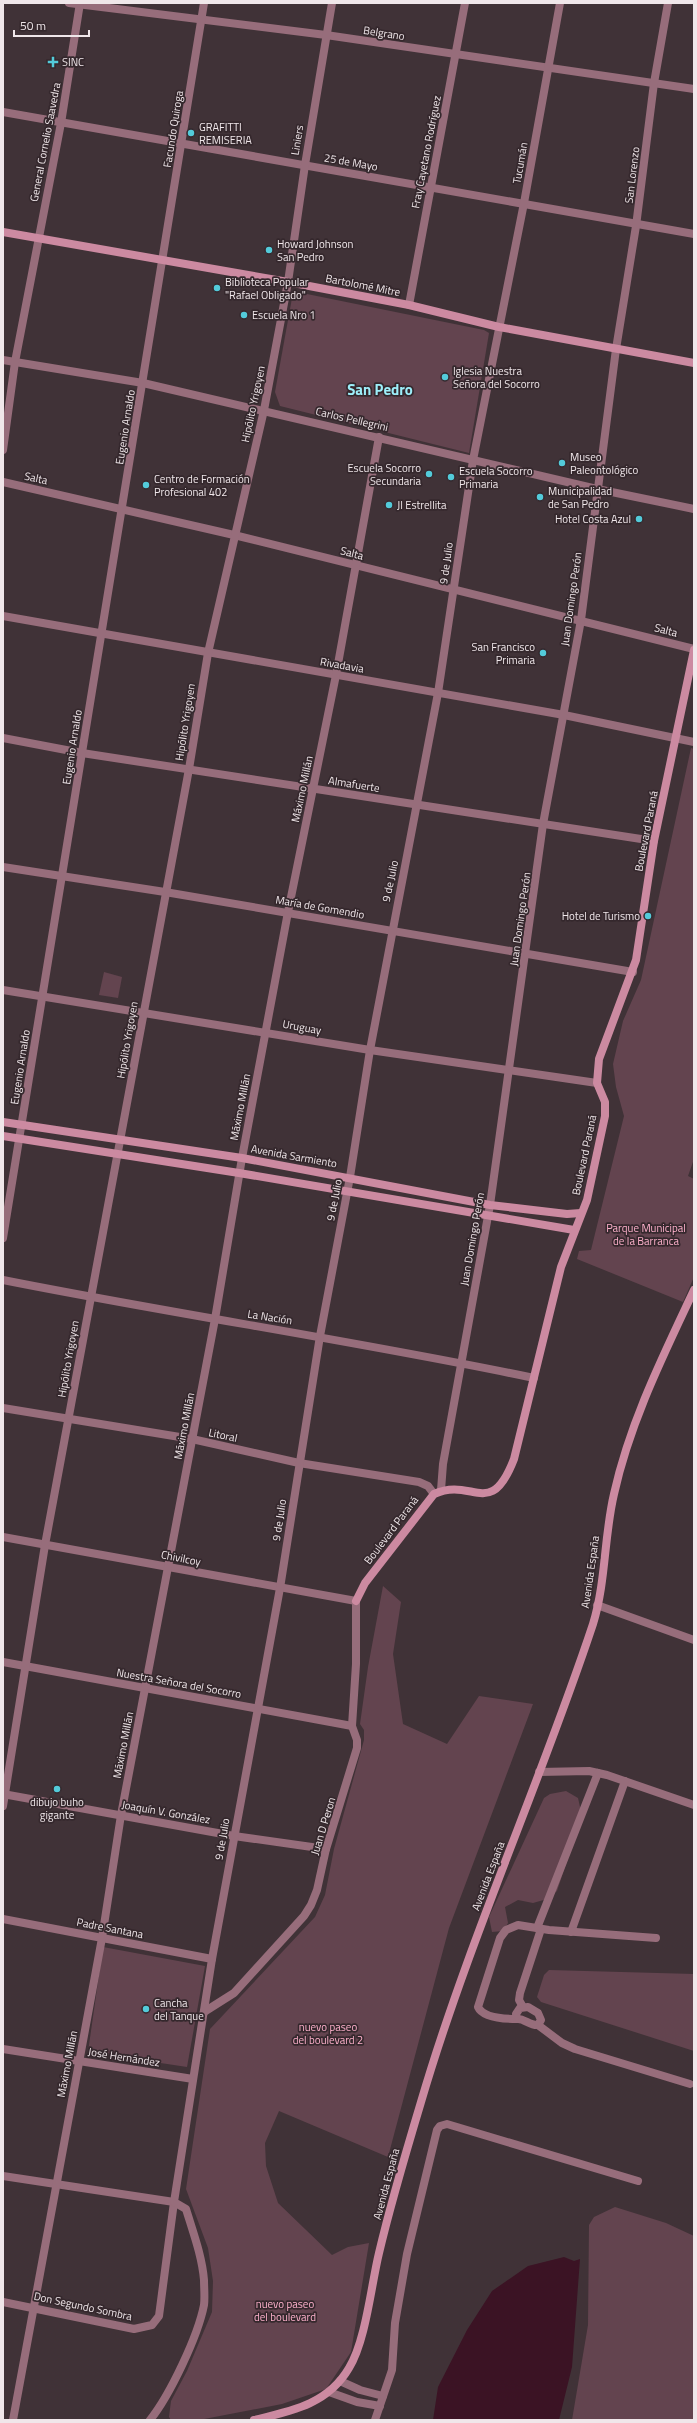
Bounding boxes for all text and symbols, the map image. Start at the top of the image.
scale bar [14,12,89,38]
text: 50 m [20,16,46,35]
street label: Belgrano [362,22,406,44]
place label: SINC [62,54,84,70]
marker: SINC [47,56,59,68]
street label: General Cornelio Saavedra [26,81,64,203]
street label: Facundo Quiroga [159,89,187,169]
street label: Fray Cayetano Rodríguez [407,94,445,210]
place label: GRAFITTI REMISERIA [199,119,252,148]
street label: Liniers [287,124,307,156]
marker: GRAFITTI REMISERIA [186,128,196,138]
street label: Tucumán [508,141,532,185]
street label: San Lorenzo [621,146,643,204]
street label: 25 de Mayo [323,149,379,175]
place label: Howard Johnson San Pedro [277,236,354,265]
marker: Howard Johnson San Pedro [264,245,274,255]
street label: Bartolomé Mitre [324,270,402,300]
place label: Biblioteca Popular "Rafael Obligado" [225,274,309,303]
marker: Biblioteca Popular "Rafael Obligado" [212,283,222,293]
place label: Escuela Nro 1 [252,307,315,323]
marker: Escuela Nro 1 [239,310,249,320]
place label: Iglesia Nuestra Señora del Socorro [453,363,540,392]
street label: Hipólito Yrigoyen [237,364,269,444]
marker: Iglesia Nuestra Señora del Socorro [440,372,450,382]
district label: San Pedro [347,378,413,401]
street label: Eugenio Arnaldo [111,388,139,466]
street label: Carlos Pellegrini [314,403,390,435]
place label: Museo Paleontológico [570,449,639,478]
marker: Museo Paleontológico [557,458,567,468]
place label: Escuela Socorro Secundaria [348,460,421,489]
place label: Escuela Socorro Primaria [459,463,533,492]
street label: Salta [23,468,50,488]
marker: Escuela Socorro Secundaria [424,469,434,479]
place label: Centro de Formación Profesional 402 [154,471,250,500]
marker: Escuela Socorro Primaria [446,472,456,482]
marker: Centro de Formación Profesional 402 [141,480,151,490]
place label: Municipalidad de San Pedro [548,483,612,512]
marker: Municipalidad de San Pedro [535,492,545,502]
place label: JI Estrellita [397,497,447,513]
marker: JI Estrellita [384,500,394,510]
place label: Hotel Costa Azul [555,511,631,527]
marker: Hotel Costa Azul [634,514,644,524]
street label: 9 de Julio [435,541,457,585]
street label: Salta [339,542,366,564]
street label: Juan Domingo Perón [556,551,586,647]
street label: Salta [653,619,680,641]
place label: San Francisco Primaria [472,639,535,668]
marker: San Francisco Primaria [538,648,548,658]
street label: Rivadavia [319,653,366,677]
street label: Hipólito Yrigoyen [171,682,199,762]
street label: Eugenio Arnaldo [58,708,86,786]
street label: Máximo Millán [287,754,317,824]
street label: Almafuerte [327,772,381,796]
street label: Boulevard Paraná [630,789,662,873]
street label: 9 de Julio [378,859,402,903]
street label: Juan Domingo Perón [505,871,535,967]
street label: María de Gomendio [274,891,366,923]
place label: Hotel de Turismo [562,908,640,924]
marker: Hotel de Turismo [643,911,653,921]
street label: Hipólito Yrigoyen [112,1000,142,1080]
street label: Uruguay [281,1016,323,1038]
street label: Eugenio Arnaldo [6,1028,34,1106]
street label: Máximo Millán [226,1072,254,1142]
street label: Boulevard Paraná [568,1113,600,1197]
street label: Avenida Sarmiento [250,1141,338,1171]
street label: 9 de Julio [322,1178,346,1222]
street label: Juan Domingo Perón [456,1191,488,1287]
park label: Parque Municipal de la Barranca [606,1220,686,1249]
street label: La Nación [246,1306,294,1328]
street label: Hipólito Yrigoyen [53,1319,83,1399]
street label: Máximo Millán [170,1391,198,1461]
street label: Litoral [207,1424,239,1446]
street label: Boulevard Paraná [360,1492,422,1567]
street label: 9 de Julio [268,1498,290,1542]
street label: Avenida España [577,1534,603,1609]
street label: Chivilcoy [160,1546,203,1570]
street label: Nuestra Señora del Socorro [115,1664,243,1702]
street label: Máximo Millán [109,1710,137,1780]
marker: dibujo buho gigante [52,1784,62,1794]
place label: dibujo buho gigante [30,1794,84,1823]
street label: Juan D Peron [307,1795,339,1857]
street label: Joaquín V. González [121,1796,211,1828]
street label: 9 de Julio [210,1817,234,1861]
street label: Avenida España [467,1839,509,1913]
street label: Padre Santana [75,1914,145,1942]
place label: Cancha del Tanque [154,1995,204,2024]
marker: Cancha del Tanque [141,2004,151,2014]
park label: nuevo paseo del boulevard 2 [293,2019,363,2048]
street label: Máximo Millán [53,2029,81,2099]
street label: José Hernández [87,2043,161,2071]
street label: Avenida España [369,2146,403,2221]
street label: Don Segundo Sombra [32,2288,134,2324]
park label: nuevo paseo del boulevard [254,2296,316,2325]

